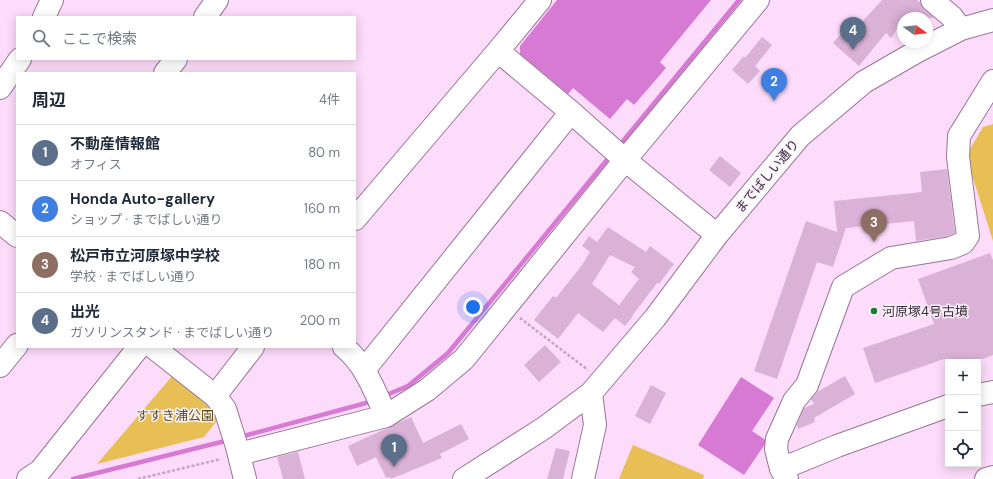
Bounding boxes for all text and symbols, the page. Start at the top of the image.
north arrow [897,12,933,48]
search box [16,16,356,60]
pin: 4 [840,17,866,50]
icon: search [30,27,52,49]
text: ここで検索 [62,29,137,49]
pin: 2 [761,68,787,101]
text: 周辺 [32,89,66,111]
text: 4件 [319,91,340,108]
text: 不動産情報館 [70,134,160,154]
street label: までばしい通り [731,136,803,216]
text: 1 [43,144,47,161]
text: 80 m [308,144,340,161]
text: オフィス [70,156,122,173]
text: Honda Auto-gallery [70,189,215,209]
text: 2 [41,200,49,217]
text: 160 m [304,200,340,217]
pin: 3 [861,209,887,242]
text: ショップ · までばしい通り [70,211,223,228]
text: 松戸市立河原塚中学校 [70,246,220,266]
text: 3 [41,256,49,273]
text: 180 m [304,256,340,273]
text: 学校 · までばしい通り [70,268,197,285]
your location [463,297,483,317]
text: 出光 [70,302,100,322]
place label: 河原塚4号古墳 [882,303,968,320]
marker: 河原塚4号古墳 [869,306,879,316]
text: 4 [41,312,49,329]
text: 200 m [300,312,340,329]
text: ガソリンスタンド · までばしい通り [70,324,274,341]
map controls [945,359,981,467]
button: + [945,359,981,395]
button: − [945,395,981,431]
park label: すすき浦公園 [136,407,214,424]
button: locate [945,431,981,467]
pin: 1 [381,434,407,467]

